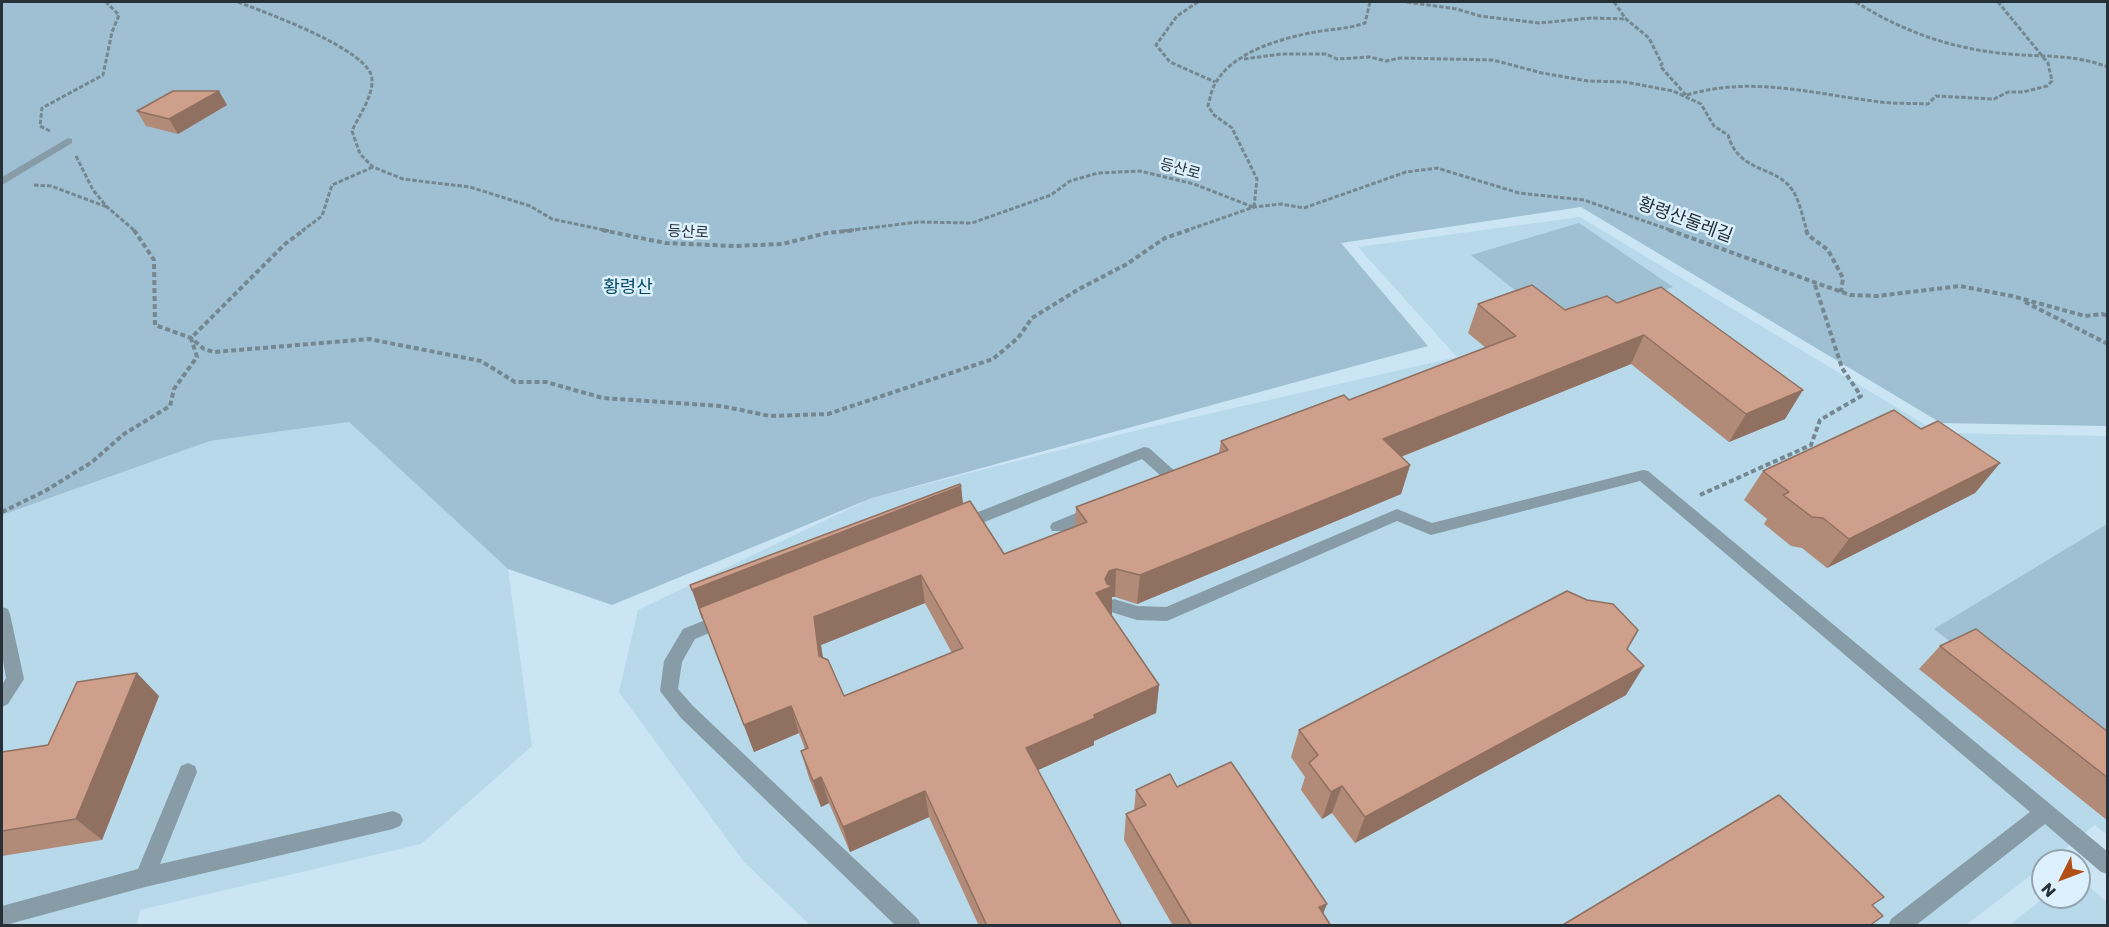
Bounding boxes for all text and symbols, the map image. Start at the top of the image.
street label: 등산로 [1158,156,1202,184]
street label: 황령산둘레길 [1635,194,1735,248]
street label: 등산로 [667,223,709,243]
park label: 황령산 [603,277,653,299]
north arrow [2031,849,2091,909]
text: N [2036,878,2061,902]

